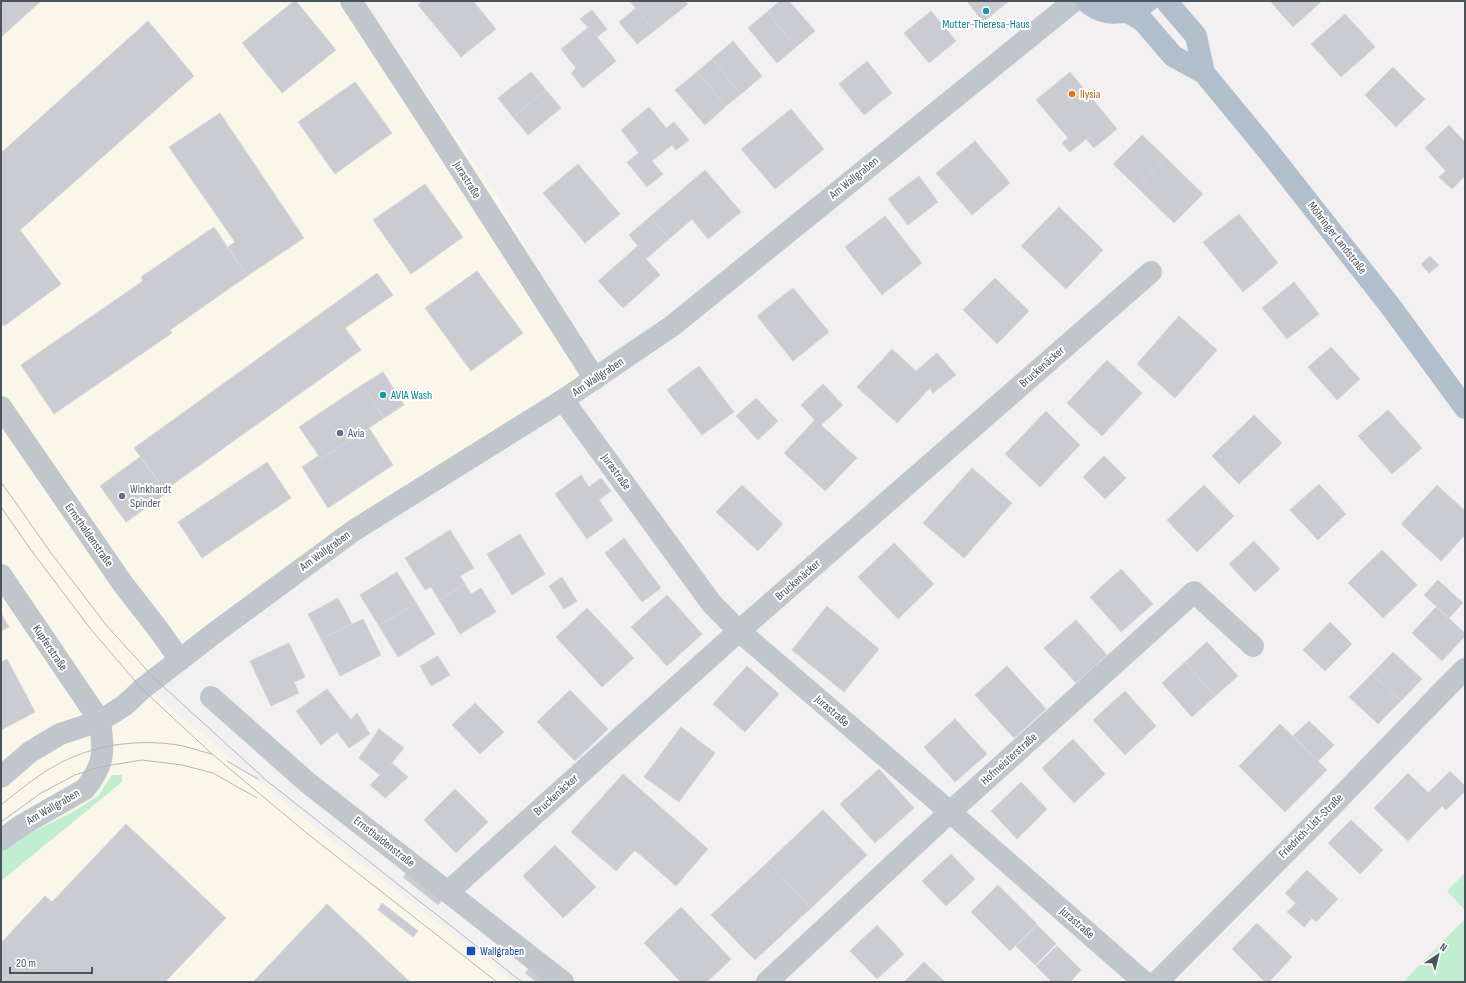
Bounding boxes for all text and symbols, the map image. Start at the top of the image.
marker: Mutter-Theresa-Haus [981,6,991,16]
place label: Mutter-Theresa-Haus [942,17,1030,32]
place label: Ilysia [1080,87,1101,102]
marker: Ilysia [1067,89,1077,99]
street label: Am Wallgraben [826,154,882,203]
street label: Jurastraße [449,158,484,202]
street label: Möhringer Landstraße [1304,199,1370,277]
street label: Bruckenäcker [1016,343,1068,391]
street label: Am Wallgraben [568,354,627,400]
place label: AVIA Wash [390,388,432,403]
marker: AVIA Wash [378,390,388,400]
place label: Avia [347,426,365,441]
marker: Avia [335,428,345,438]
street label: Jurastraße [597,450,634,493]
place label: Winkhardt Spinder [130,482,172,511]
marker: Winkhardt Spinder [117,491,127,501]
street label: Ernsthaldenstraße [62,500,117,570]
street label: Am Wallgraben [296,528,353,575]
street label: Bruckenäcker [772,556,824,604]
street label: Kupferstraße [29,622,71,674]
street label: Jurastraße [811,691,853,730]
street label: Hofmeisterstraße [978,730,1041,788]
street label: Bruckenäcker [531,771,582,819]
street label: Am Wallgraben [23,786,82,829]
street label: Friedrich-List-Straße [1275,790,1347,862]
street label: Ernsthaldenstraße [350,813,418,871]
street label: Jurastraße [1056,903,1098,942]
north arrow [1418,935,1458,975]
text: N [1437,940,1450,954]
place label: Wallgraben [480,944,524,959]
marker: Wallgraben [465,945,477,957]
scale bar [10,949,92,975]
text: 20 m [16,956,36,971]

